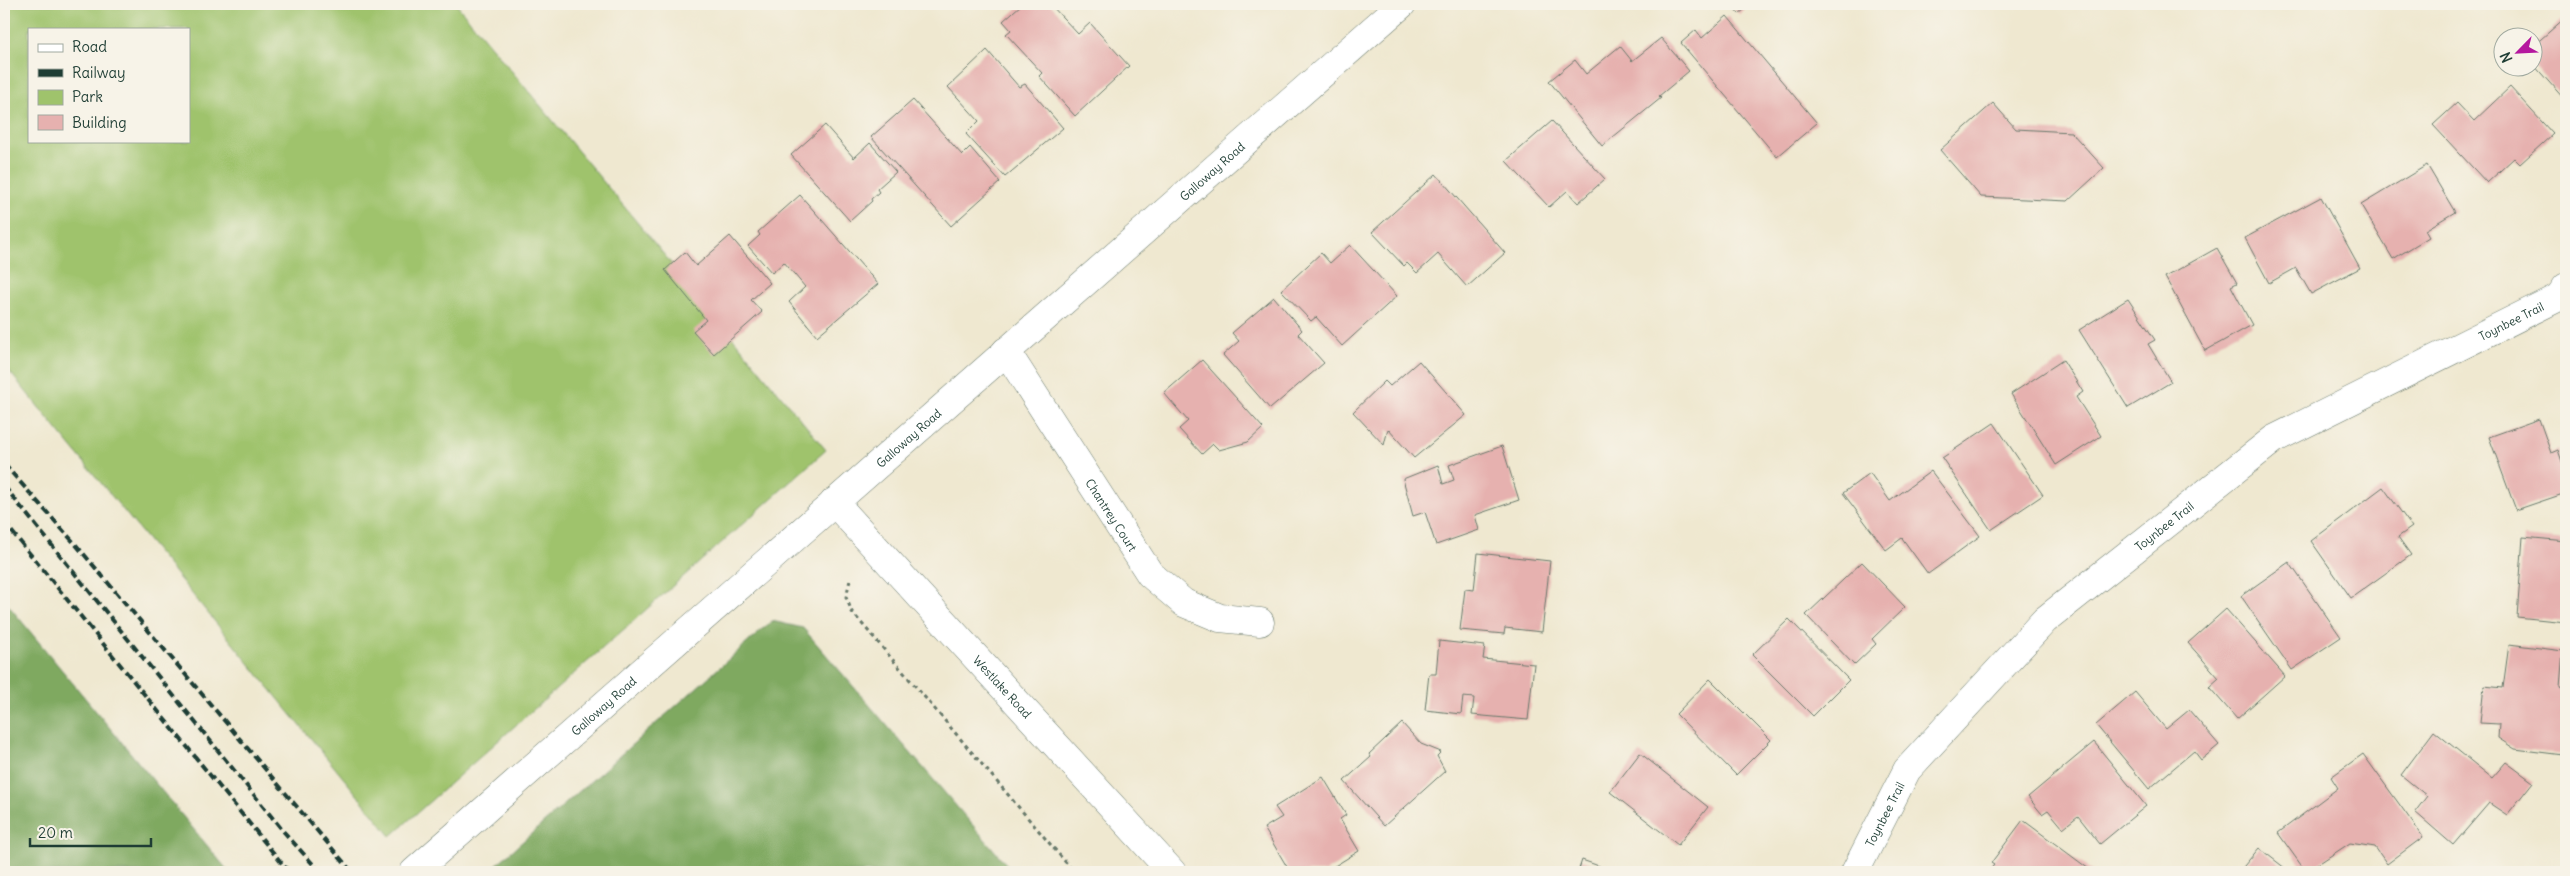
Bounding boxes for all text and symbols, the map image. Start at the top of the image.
legend [28,28,190,142]
north arrow [2492,28,2542,78]
text: Road [72,37,107,56]
text: N [2496,49,2516,65]
text: Railway [72,63,126,82]
text: Park [72,87,103,106]
text: Building [72,113,127,132]
street label: Galloway Road [1176,138,1248,204]
street label: Toynbee Trail [2476,298,2546,343]
street label: Galloway Road [873,405,944,470]
street label: Chantrey Court [1083,476,1141,554]
street label: Toynbee Trail [2132,498,2196,554]
street label: Westlake Road [970,652,1035,721]
street label: Galloway Road [568,673,639,738]
street label: Toynbee Trail [1862,779,1907,849]
scale bar [30,816,151,848]
text: 20 m [38,823,73,842]

